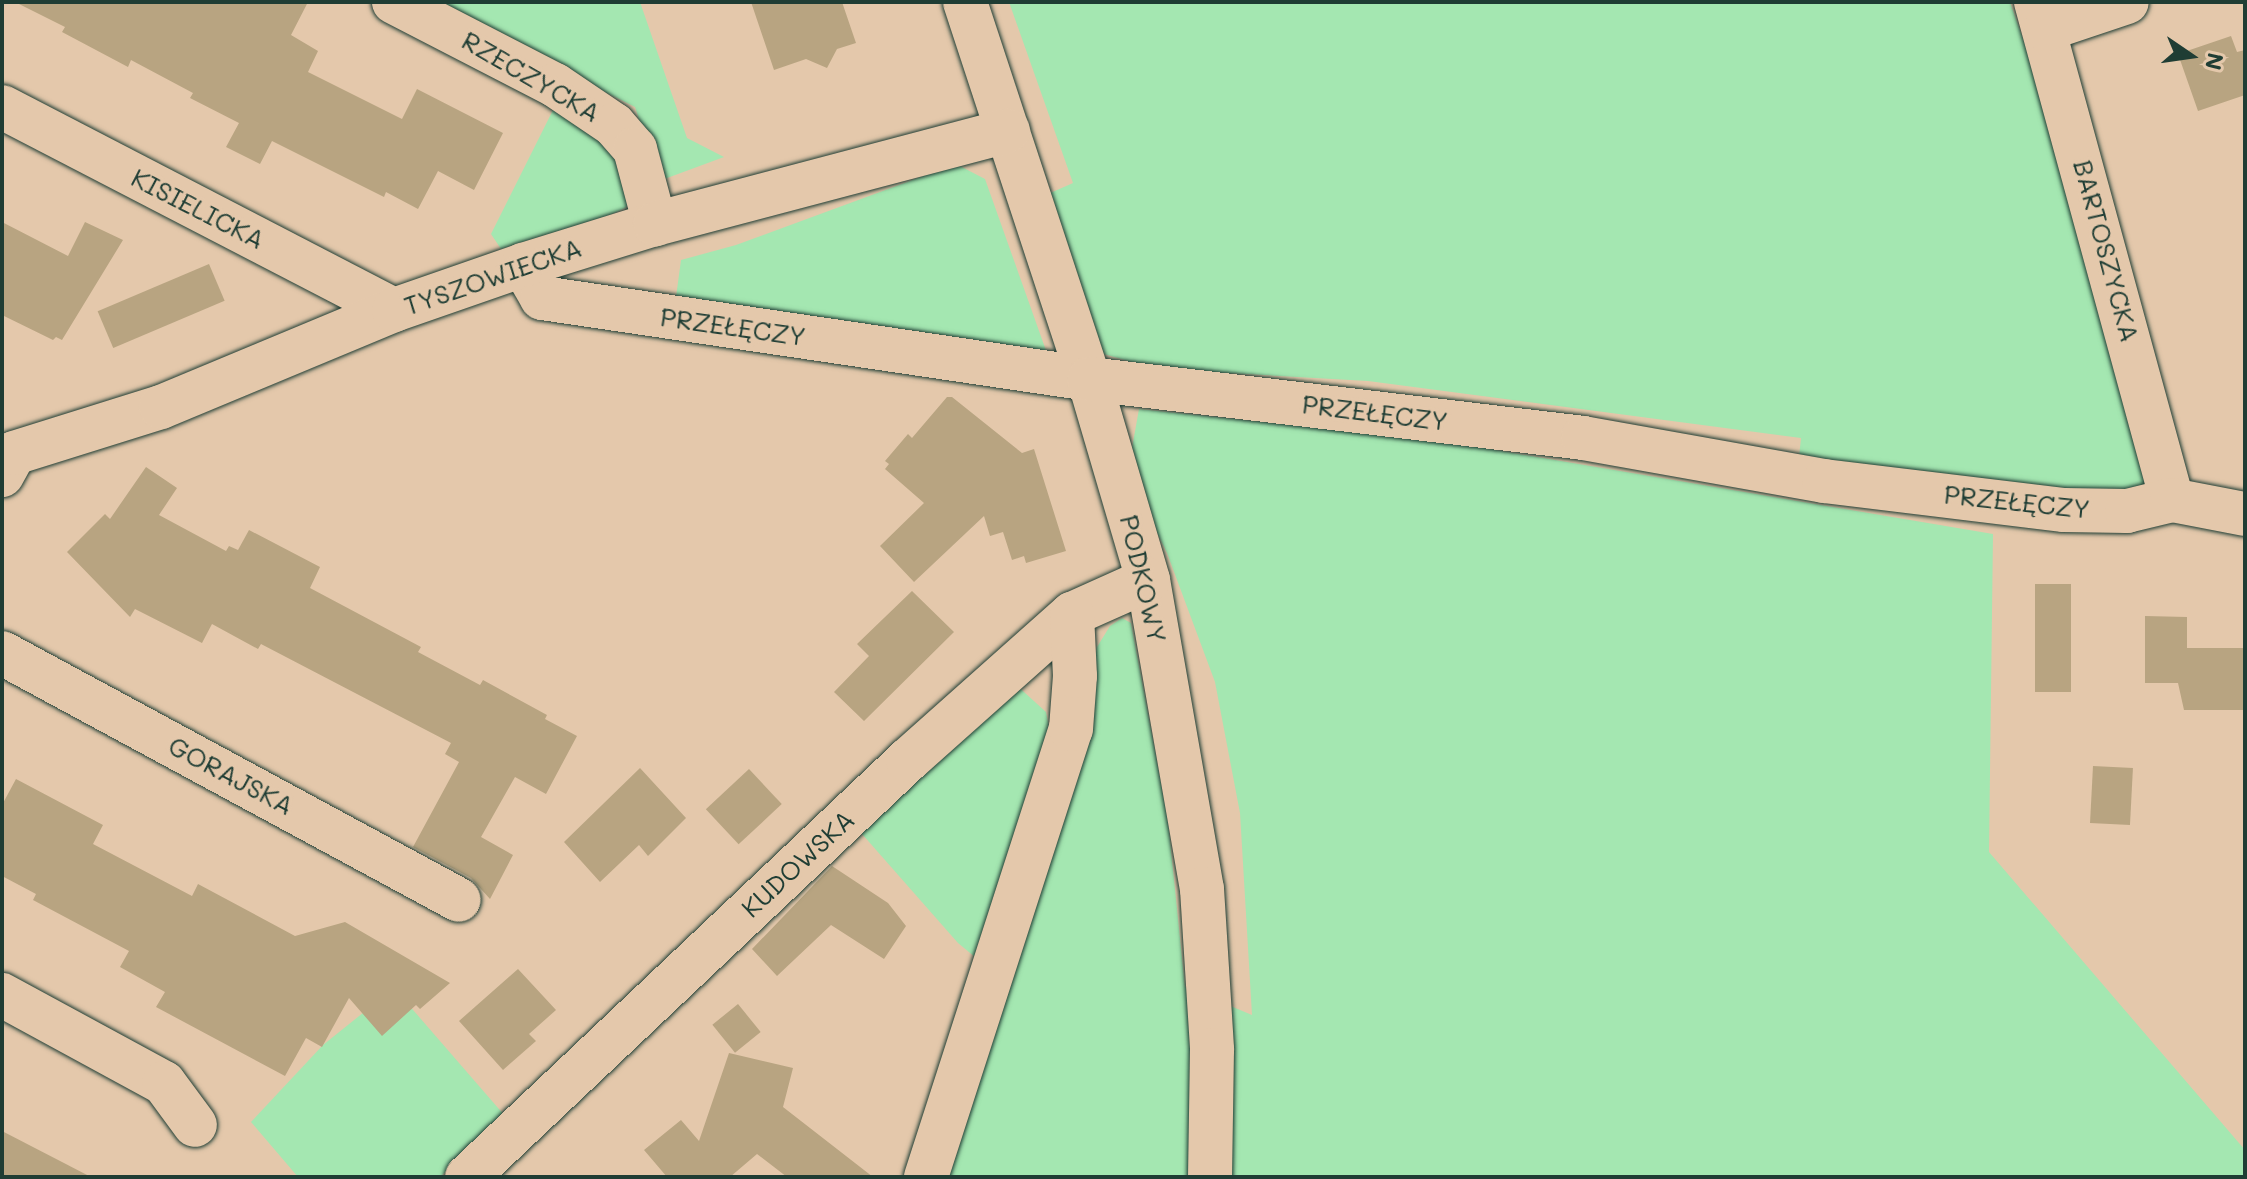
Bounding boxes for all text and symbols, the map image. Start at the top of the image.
north arrow [2151,16,2231,96]
street label: RZECZYCKA [456,25,606,129]
text: N [2199,50,2231,73]
street label: BARTOSZYCKA [2067,156,2145,346]
street label: KISIELICKA [126,162,270,256]
street label: TYSZOWIECKA [400,232,586,322]
street label: PRZEŁĘCZY [658,301,808,353]
street label: PRZEŁĘCZY [1300,389,1450,437]
street label: PRZEŁĘCZY [1942,479,2092,525]
street label: PODKOWY [1113,512,1173,646]
street label: GORAJSKA [163,730,299,822]
street label: KUDOWSKA [735,804,861,924]

